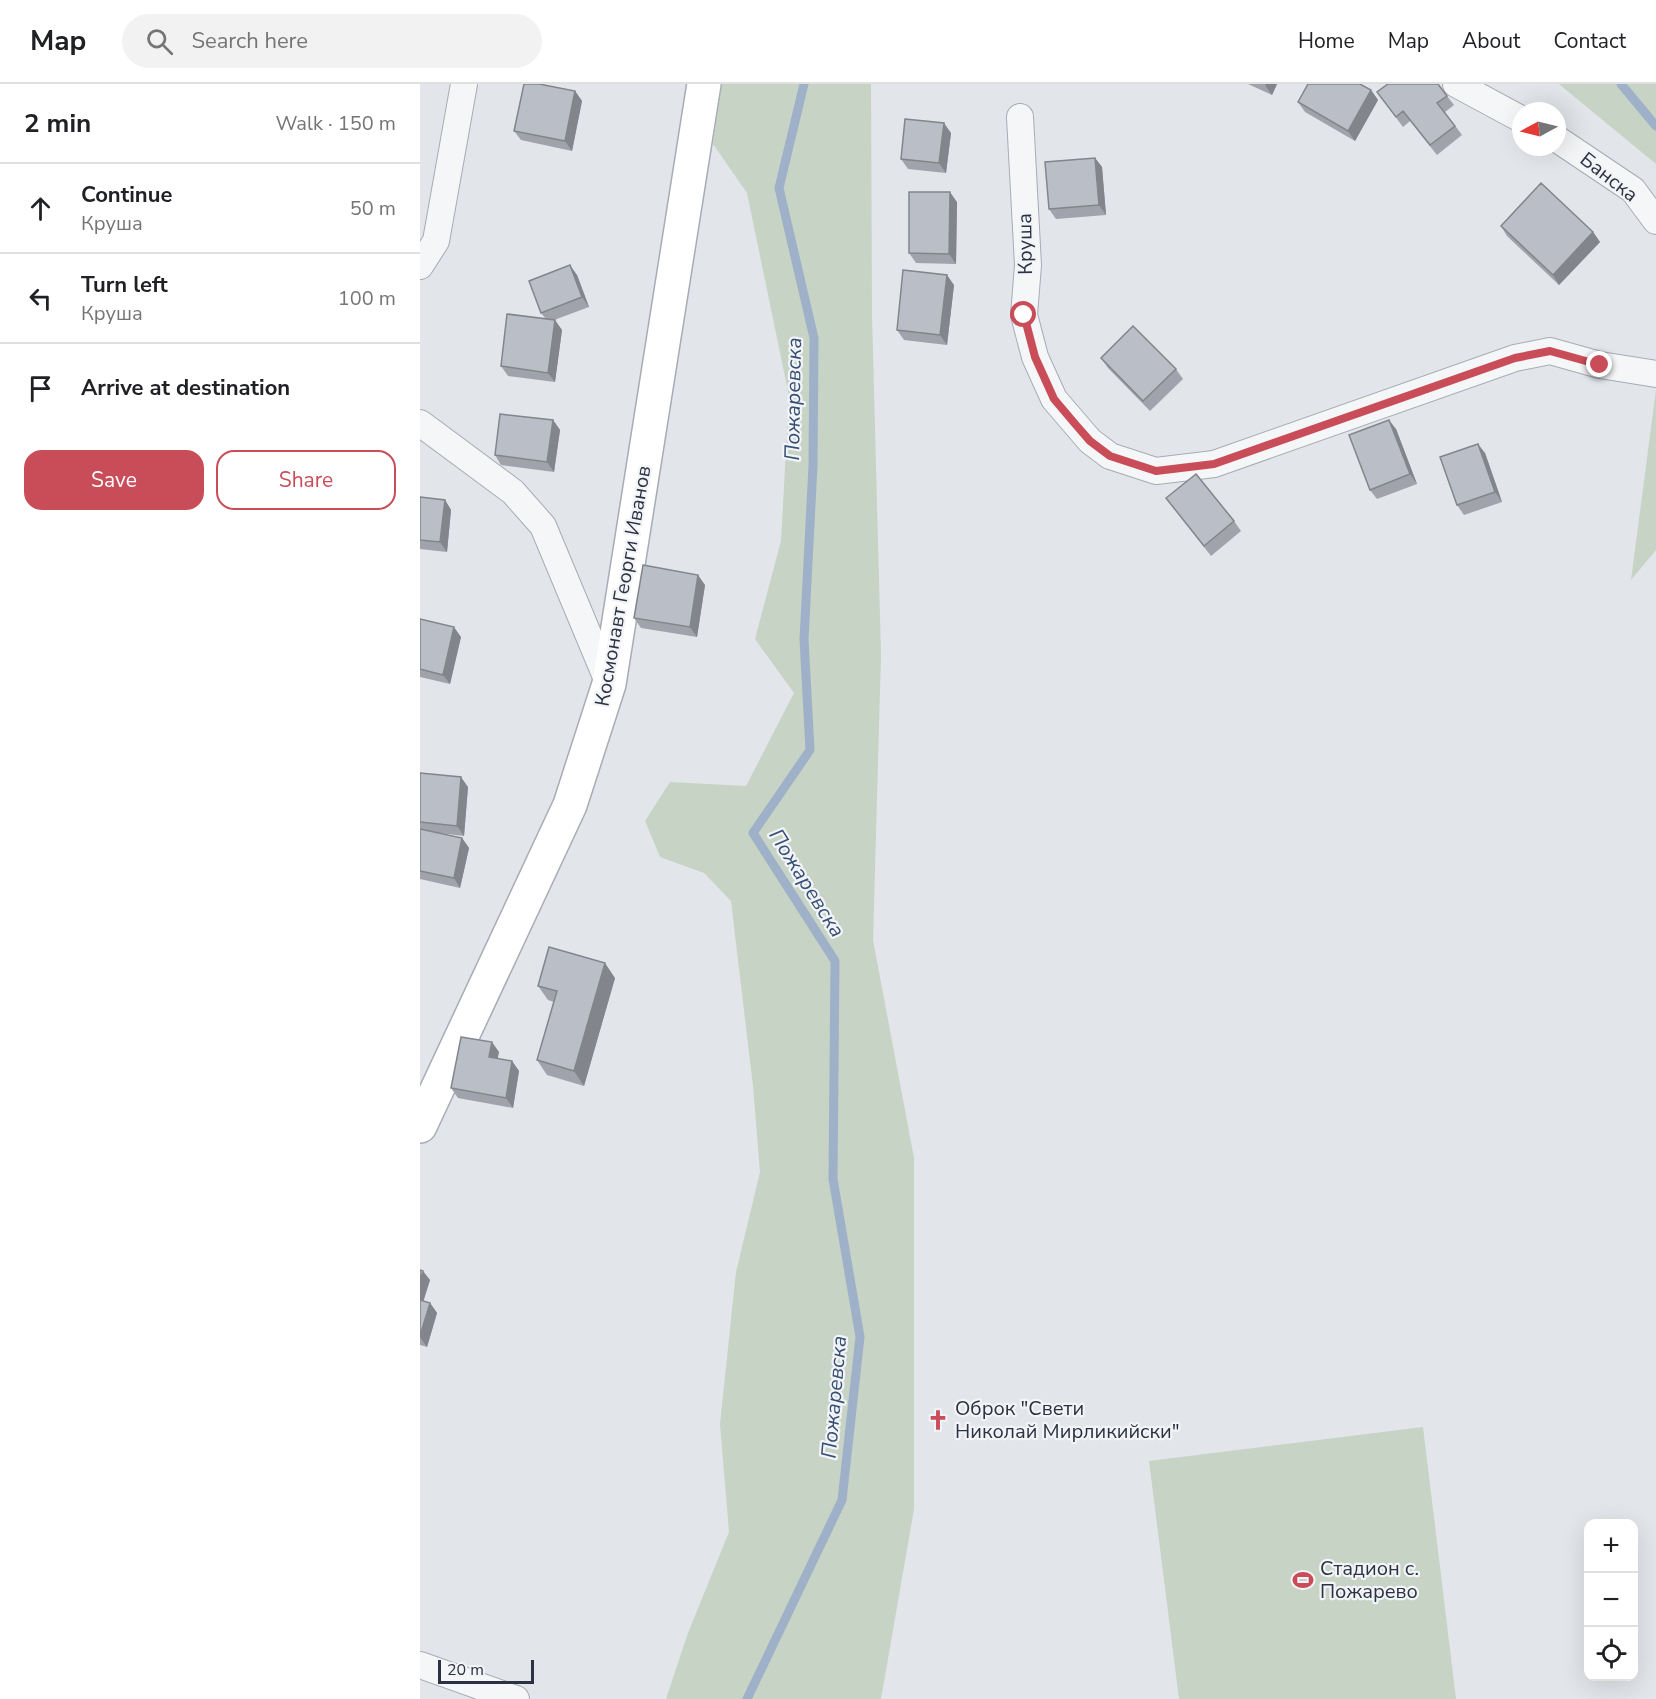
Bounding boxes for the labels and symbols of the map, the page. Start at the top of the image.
north arrow [1512,102,1566,156]
street label: Банска [1574,146,1644,208]
street label: Круша [1011,213,1039,275]
route start [1010,301,1036,327]
water label: Пожаревска [778,337,808,461]
route end [1586,351,1612,377]
street label: Космонавт Георги Иванов [589,463,658,709]
water label: Пожаревска [762,823,852,943]
water label: Пожаревска [815,1334,853,1460]
place label: Оброк "Свети Николай Мирликийски" [955,1395,1180,1445]
church icon: Оброк "Свети Николай Мирликийски" [926,1408,950,1432]
place label: Стадион с. Пожарево [1320,1555,1419,1605]
sports icon: Стадион с. Пожарево [1291,1568,1315,1592]
scale bar [438,1657,534,1684]

